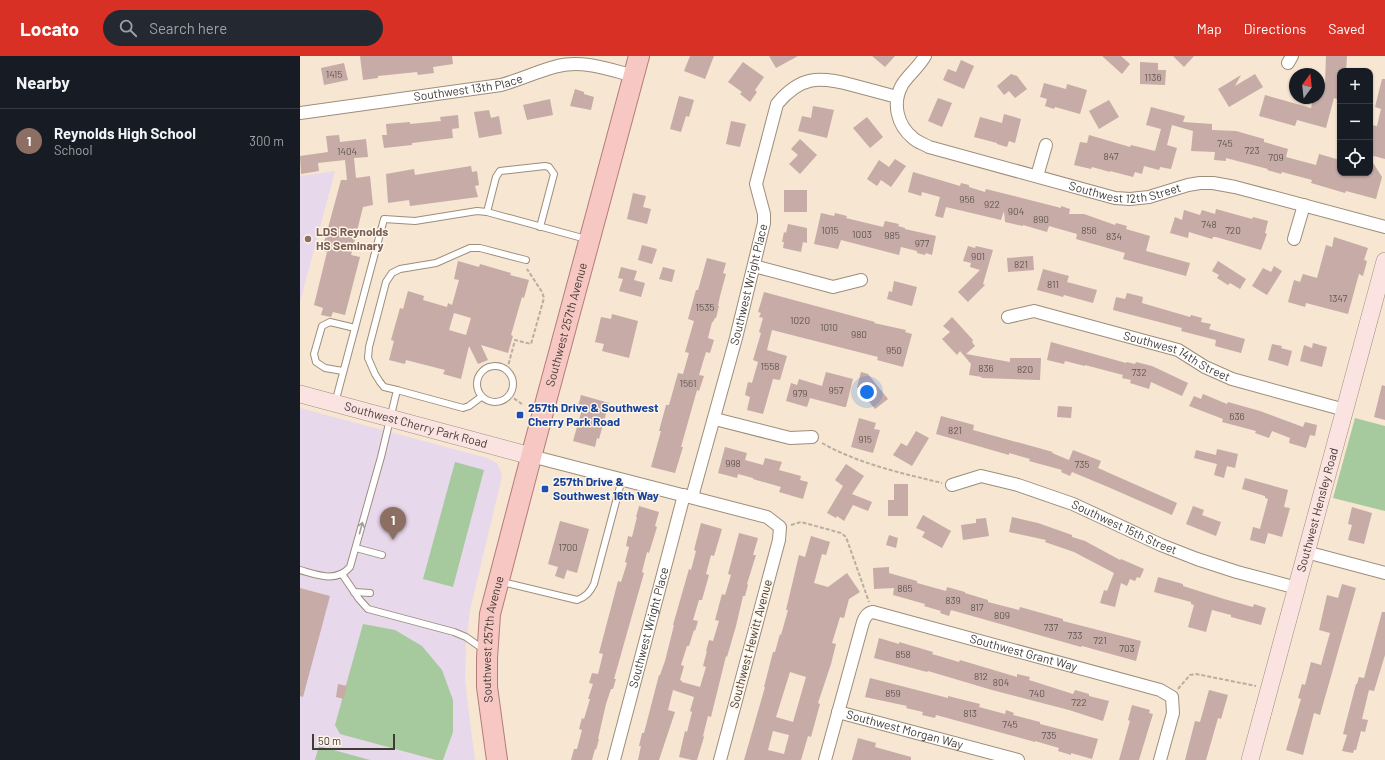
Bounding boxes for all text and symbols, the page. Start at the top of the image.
search box [103,10,383,46]
text: Locato [20,17,79,40]
icon: search [117,17,139,39]
text: Search here [149,19,227,37]
text: Map [1197,20,1222,37]
text: Directions [1244,20,1306,37]
text: Saved [1328,20,1365,37]
house number: 1415 [326,68,342,80]
north arrow [1289,68,1325,104]
map controls [1337,68,1373,176]
button: + [1337,68,1373,104]
street label: Southwest 13th Place [413,70,524,103]
house number: 1136 [1144,71,1162,83]
text: Nearby [16,72,70,92]
button: − [1337,104,1373,140]
text: Reynolds High School [54,124,196,142]
text: 1 [27,133,31,149]
text: 300 m [249,133,284,149]
house number: 745 [1217,137,1233,149]
button: locate [1337,140,1373,176]
text: School [54,142,92,158]
house number: 723 [1244,144,1260,156]
house number: 1404 [337,145,357,157]
house number: 847 [1103,150,1119,162]
house number: 709 [1268,151,1284,163]
street label: Southwest 12th Street [1068,178,1182,205]
house number: 956 [959,193,975,205]
house number: 922 [984,198,1000,210]
house number: 904 [1008,205,1024,217]
house number: 890 [1033,213,1049,225]
house number: 748 [1201,218,1217,230]
street label: Southwest Wright Place [726,222,770,346]
place label: LDS Reynolds HS Seminary [316,224,388,252]
house number: 1015 [821,224,839,236]
house number: 856 [1081,224,1097,236]
house number: 720 [1225,224,1241,236]
house number: 1003 [852,228,872,240]
house number: 985 [884,229,900,241]
house number: 834 [1106,230,1122,242]
marker: LDS Reynolds HS Seminary [303,234,313,244]
house number: 977 [915,237,930,249]
house number: 901 [971,250,985,262]
house number: 821 [1014,258,1028,270]
street label: Southwest 257th Avenue [542,261,589,388]
house number: 811 [1047,278,1059,290]
house number: 1347 [1329,292,1348,304]
house number: 1535 [696,301,714,313]
house number: 1020 [790,314,810,326]
house number: 1010 [820,321,838,333]
house number: 980 [851,328,867,340]
street label: Southwest 14th Street [1122,328,1233,383]
house number: 950 [886,344,902,356]
house number: 1558 [761,360,780,372]
house number: 836 [978,362,994,374]
house number: 820 [1017,363,1033,375]
house number: 732 [1131,366,1147,378]
house number: 1561 [679,377,697,389]
your location [857,382,877,402]
house number: 957 [828,384,844,396]
house number: 979 [792,387,808,399]
street label: Southwest Cherry Park Road [343,398,489,450]
place label: 257th Drive & Southwest Cherry Park Road [528,400,659,428]
marker: 257th Drive & Southwest Cherry Park Road [515,410,525,420]
house number: 636 [1229,410,1245,422]
house number: 821 [948,424,962,436]
house number: 915 [858,433,872,445]
street label: Southwest Hensley Road [1293,446,1340,573]
house number: 998 [725,457,741,469]
house number: 735 [1074,458,1090,470]
place label: 257th Drive & Southwest 16th Way [553,474,659,502]
marker: 257th Drive & Southwest 16th Way [540,484,550,494]
street label: Southwest 15th Street [1070,496,1179,557]
pin: 1 [380,507,406,540]
one-way arrow [358,522,366,535]
house number: 1700 [558,541,578,553]
street label: Southwest Wright Place [625,565,671,689]
street label: Southwest 257th Avenue [479,574,506,704]
street label: Southwest Hewitt Avenue [726,578,774,710]
house number: 865 [897,582,913,594]
house number: 839 [945,594,961,606]
house number: 817 [970,601,984,613]
house number: 809 [994,609,1010,621]
house number: 737 [1044,621,1059,633]
house number: 733 [1067,629,1083,641]
street label: Southwest Grant Way [969,631,1079,673]
house number: 721 [1093,634,1107,646]
house number: 703 [1119,642,1135,654]
house number: 858 [895,648,911,660]
house number: 812 [974,670,988,682]
house number: 804 [993,676,1009,688]
house number: 859 [885,687,901,699]
house number: 740 [1029,687,1045,699]
house number: 722 [1071,696,1087,708]
street label: Southwest Morgan Way [845,707,965,751]
house number: 813 [963,707,977,719]
house number: 745 [1002,718,1018,730]
house number: 735 [1041,729,1057,741]
scale bar [312,732,395,751]
text: 50 m [318,734,341,747]

